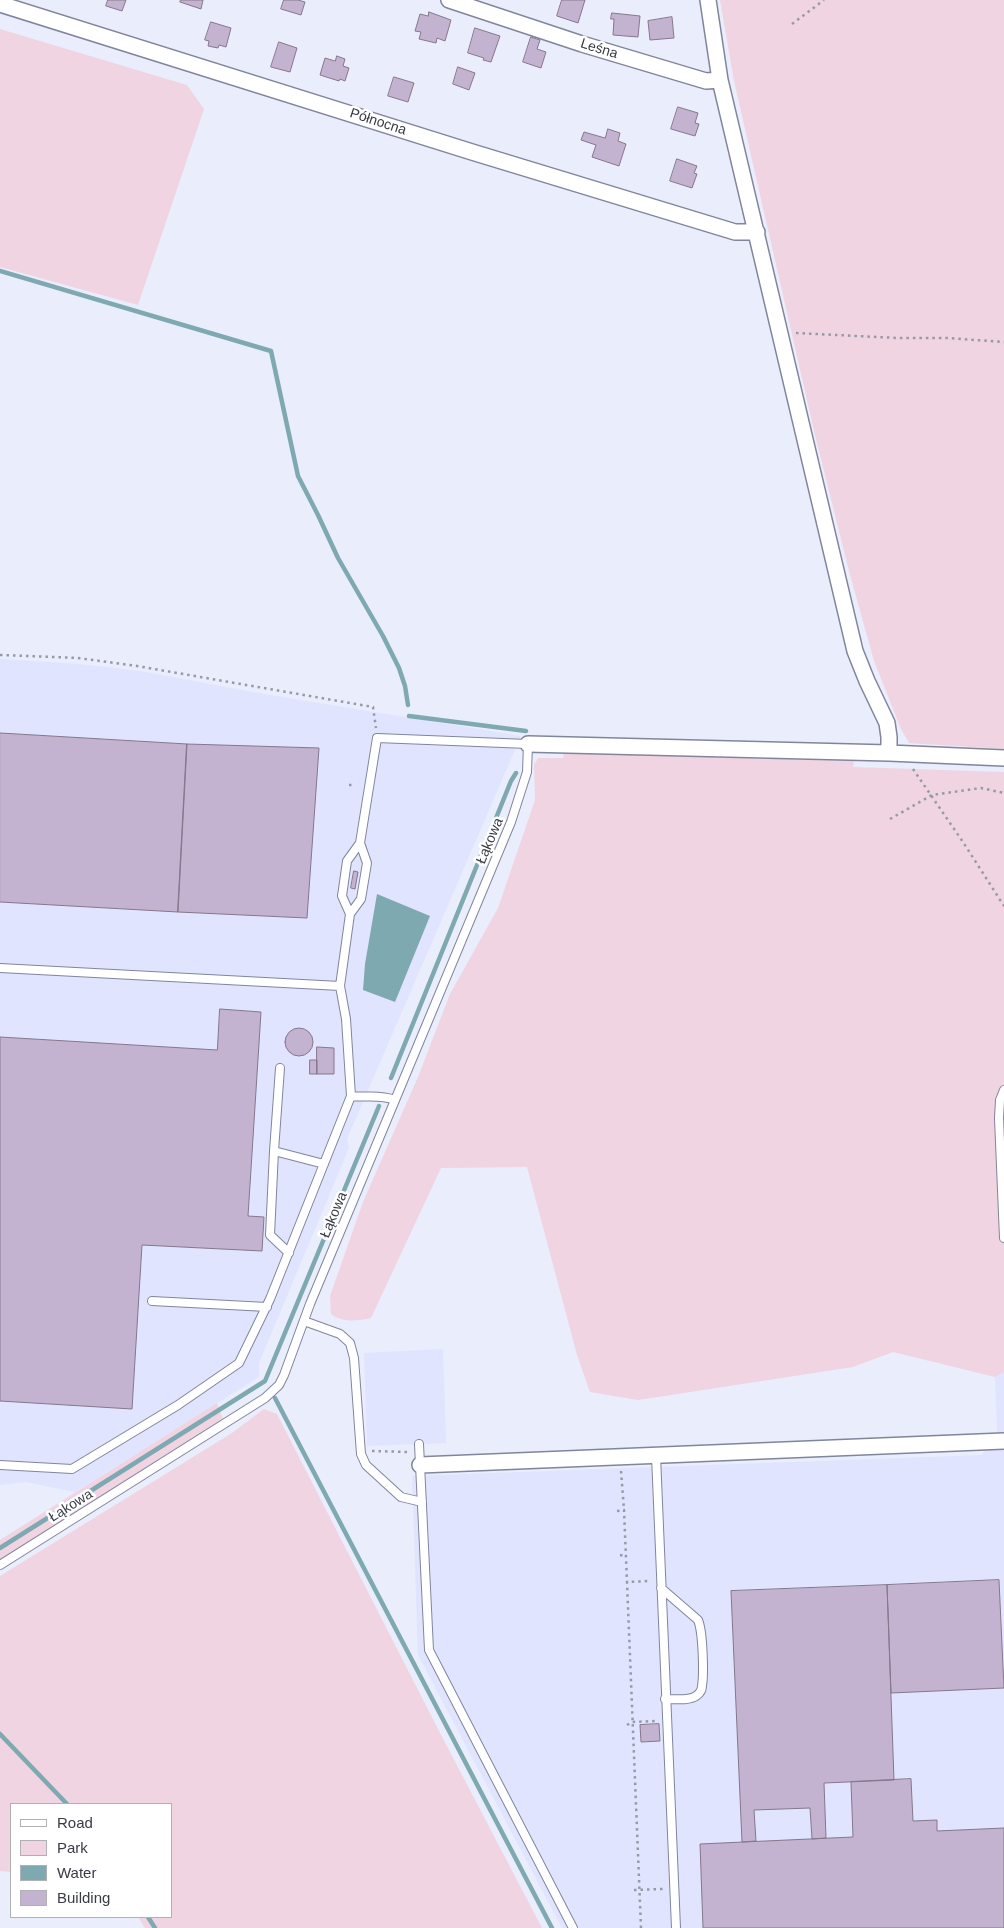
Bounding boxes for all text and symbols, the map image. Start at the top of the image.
street label: Leśna [578,35,620,63]
street label: Północna [348,105,408,139]
street label: Łąkowa [473,816,507,866]
street label: Łąkowa [317,1190,351,1240]
street label: Łąkowa [46,1486,96,1526]
legend [10,1803,172,1918]
text: Road [57,1814,93,1831]
text: Park [57,1839,88,1856]
text: Water [57,1864,96,1881]
text: Building [57,1889,110,1906]

